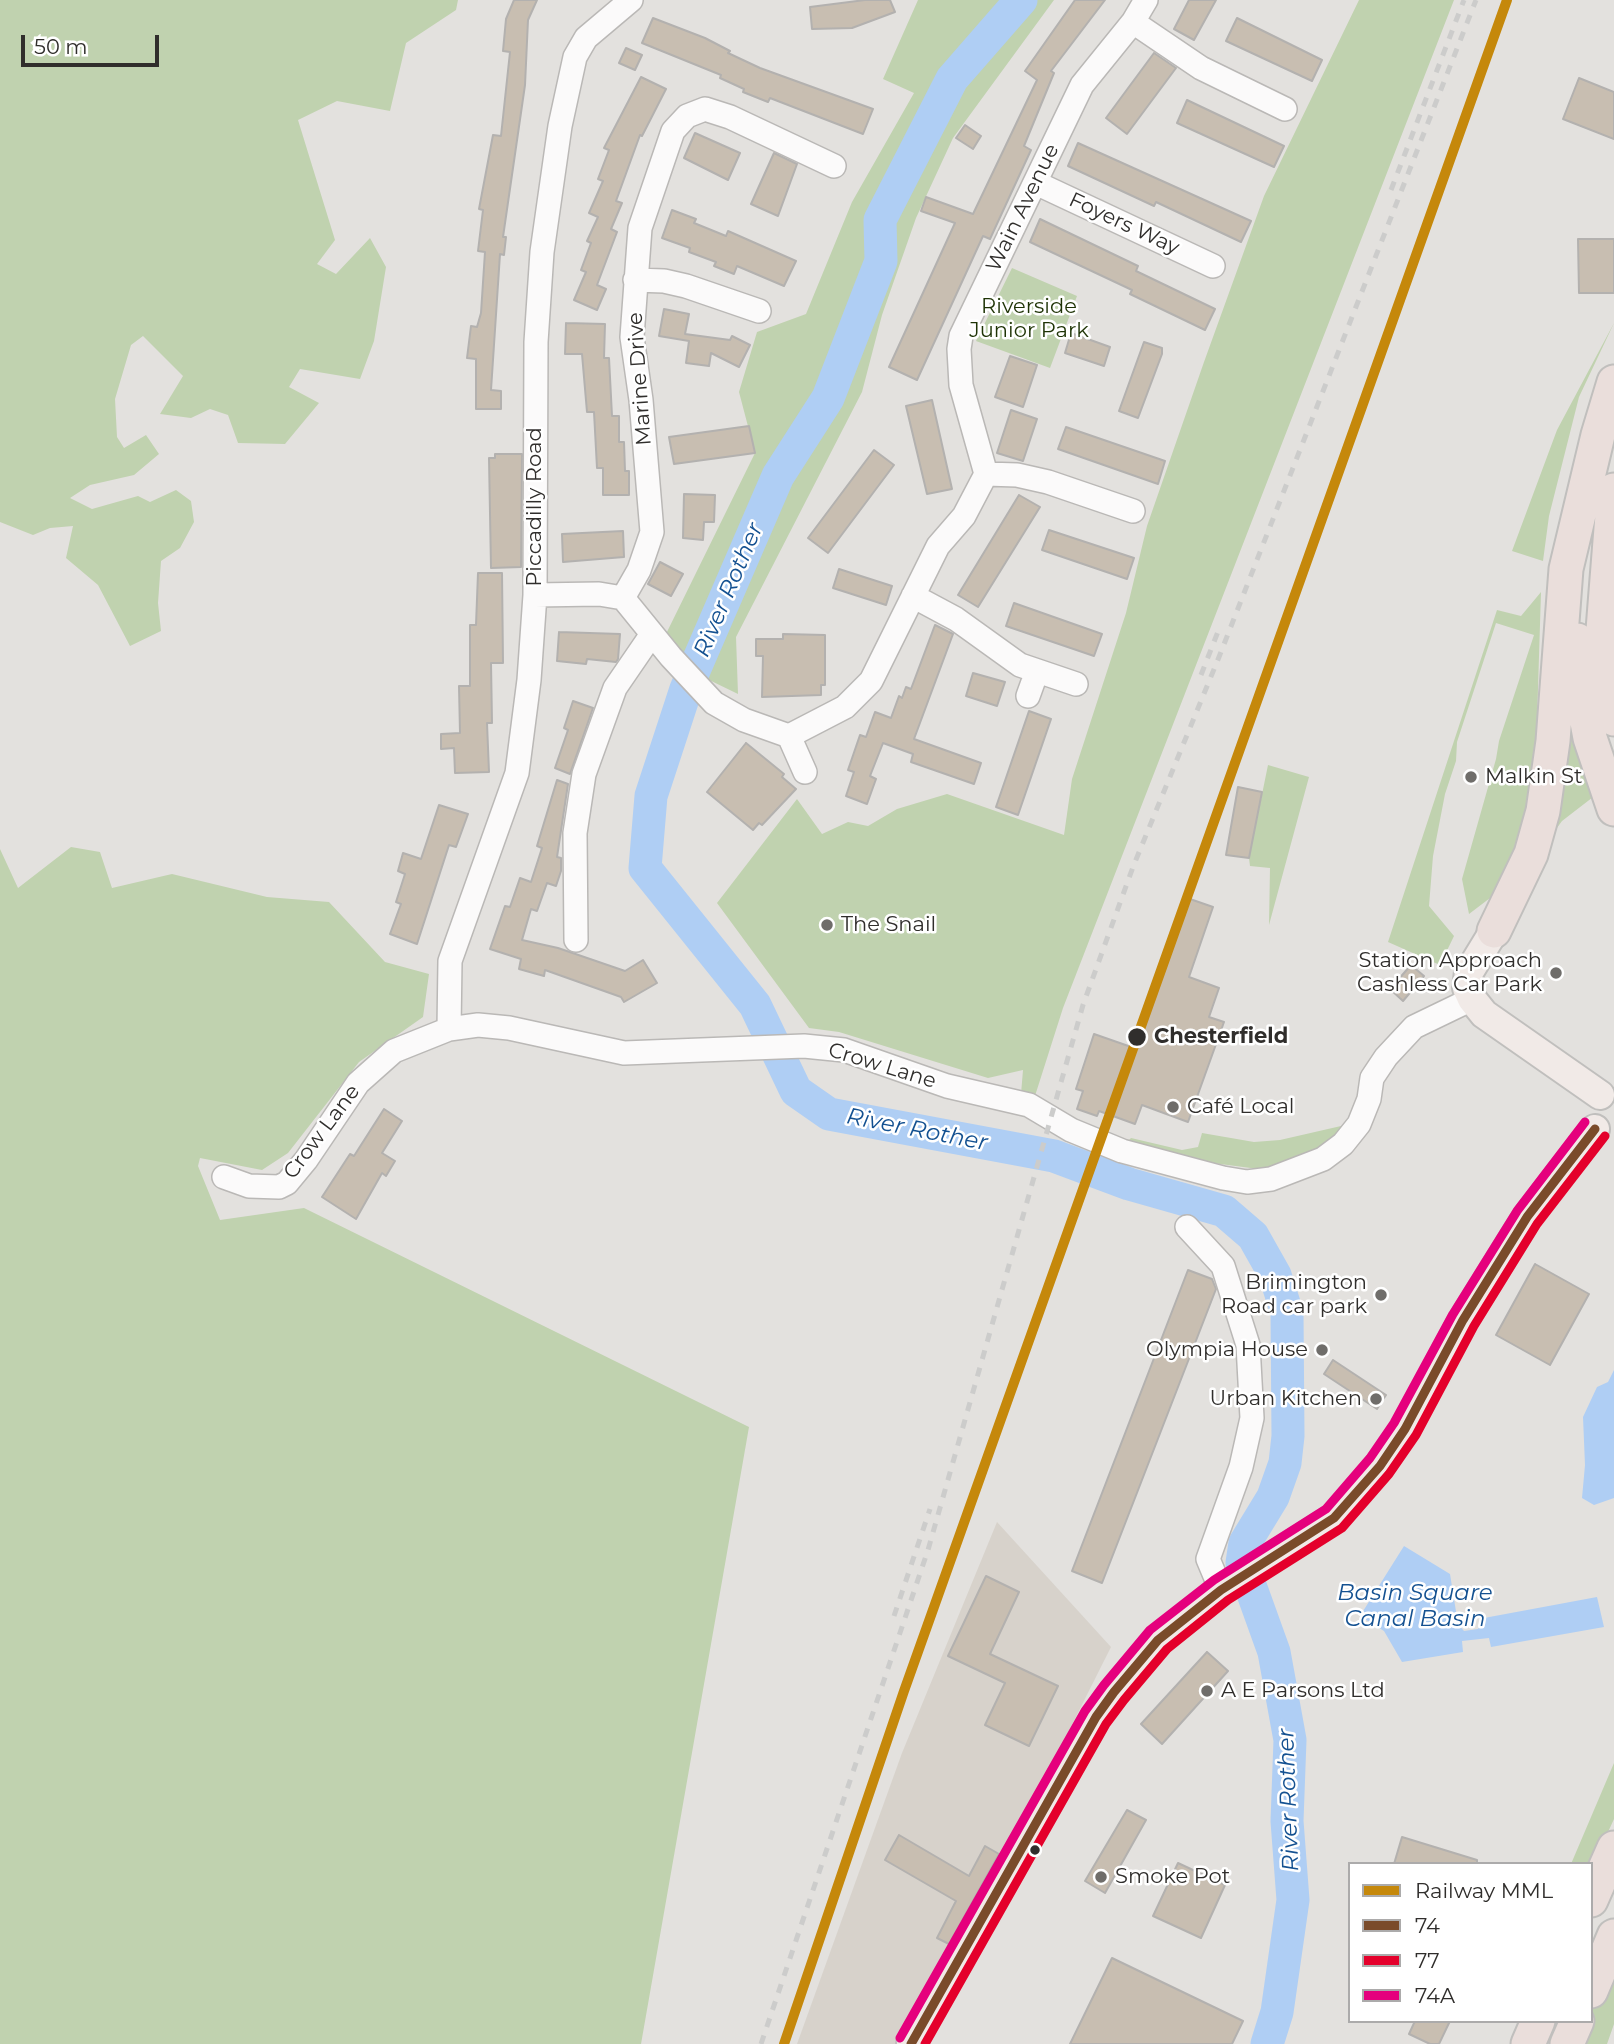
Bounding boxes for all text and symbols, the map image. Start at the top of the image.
scale bar [24,21,163,65]
text: 50 m [34,34,88,59]
street label: Wain Avenue [981,140,1065,276]
street label: Foyers Way [1065,187,1183,261]
park label: Riverside Junior Park [969,294,1089,344]
street label: Marine Drive [623,311,657,447]
street label: Piccadilly Road [522,427,548,587]
water label: River Rother [688,519,770,661]
place label: Malkin St [1485,764,1582,790]
marker: Malkin St [1463,769,1479,785]
place label: The Snail [841,912,936,938]
marker: The Snail [819,917,835,933]
place label: Station Approach Cashless Car Park [1357,948,1542,998]
marker: Station Approach Cashless Car Park [1548,965,1564,981]
place label: Chesterfield [1154,1024,1288,1050]
marker: Chesterfield [1126,1026,1148,1048]
street label: Crow Lane [825,1038,939,1094]
street label: Crow Lane [278,1080,366,1184]
place label: Café Local [1187,1094,1294,1120]
marker: Café Local [1165,1099,1181,1115]
water label: River Rother [844,1103,990,1157]
place label: Brimington Road car park [1221,1270,1367,1320]
marker: Brimington Road car park [1373,1287,1389,1303]
place label: Olympia House [1146,1337,1308,1363]
marker: Olympia House [1314,1342,1330,1358]
place label: Urban Kitchen [1210,1386,1362,1412]
marker: Urban Kitchen [1368,1391,1384,1407]
water label: Basin Square Canal Basin [1337,1579,1493,1633]
place label: A E Parsons Ltd [1221,1678,1385,1704]
marker: A E Parsons Ltd [1199,1683,1215,1699]
water label: River Rother [1273,1728,1305,1872]
unlabelled marker [1028,1843,1042,1857]
legend [1348,1862,1593,2023]
place label: Smoke Pot [1115,1864,1230,1890]
marker: Smoke Pot [1093,1869,1109,1885]
text: Railway MML [1415,1878,1553,1903]
text: 74 [1415,1913,1440,1938]
text: 77 [1415,1948,1440,1973]
text: 74A [1415,1983,1455,2008]

